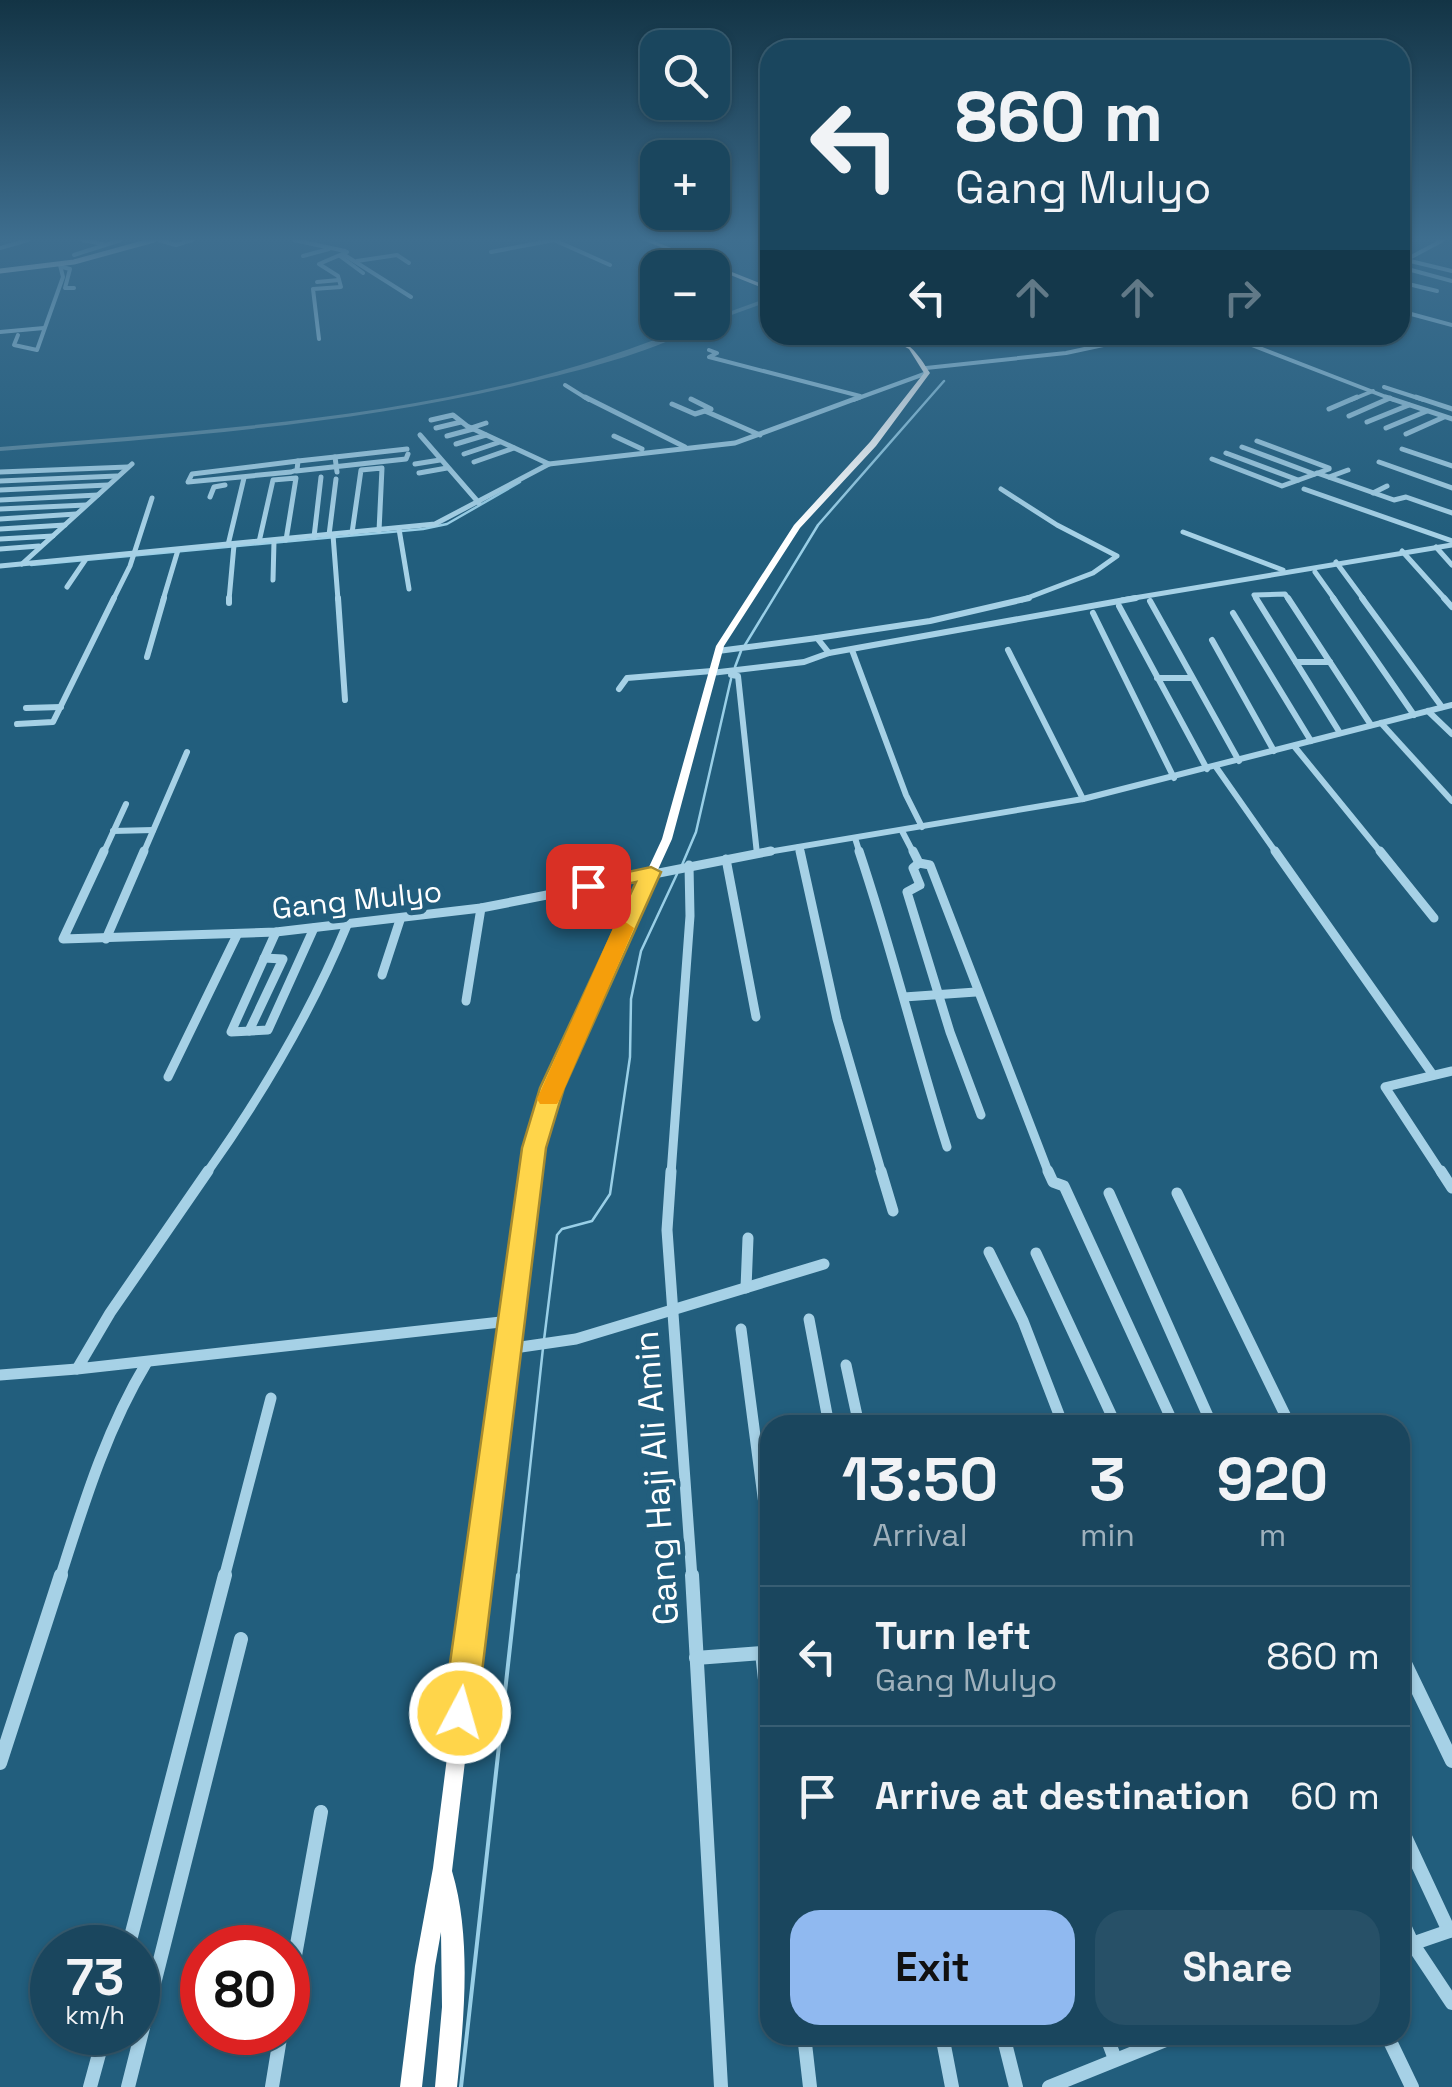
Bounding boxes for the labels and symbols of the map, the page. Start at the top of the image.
pin [546,844,631,929]
street label: Gang Mulyo [270,871,444,928]
street label: Gang Haji Ali Amin [624,1329,688,1627]
position arrow [408,1661,512,1765]
speed limit sign: 80 [180,1925,310,2055]

